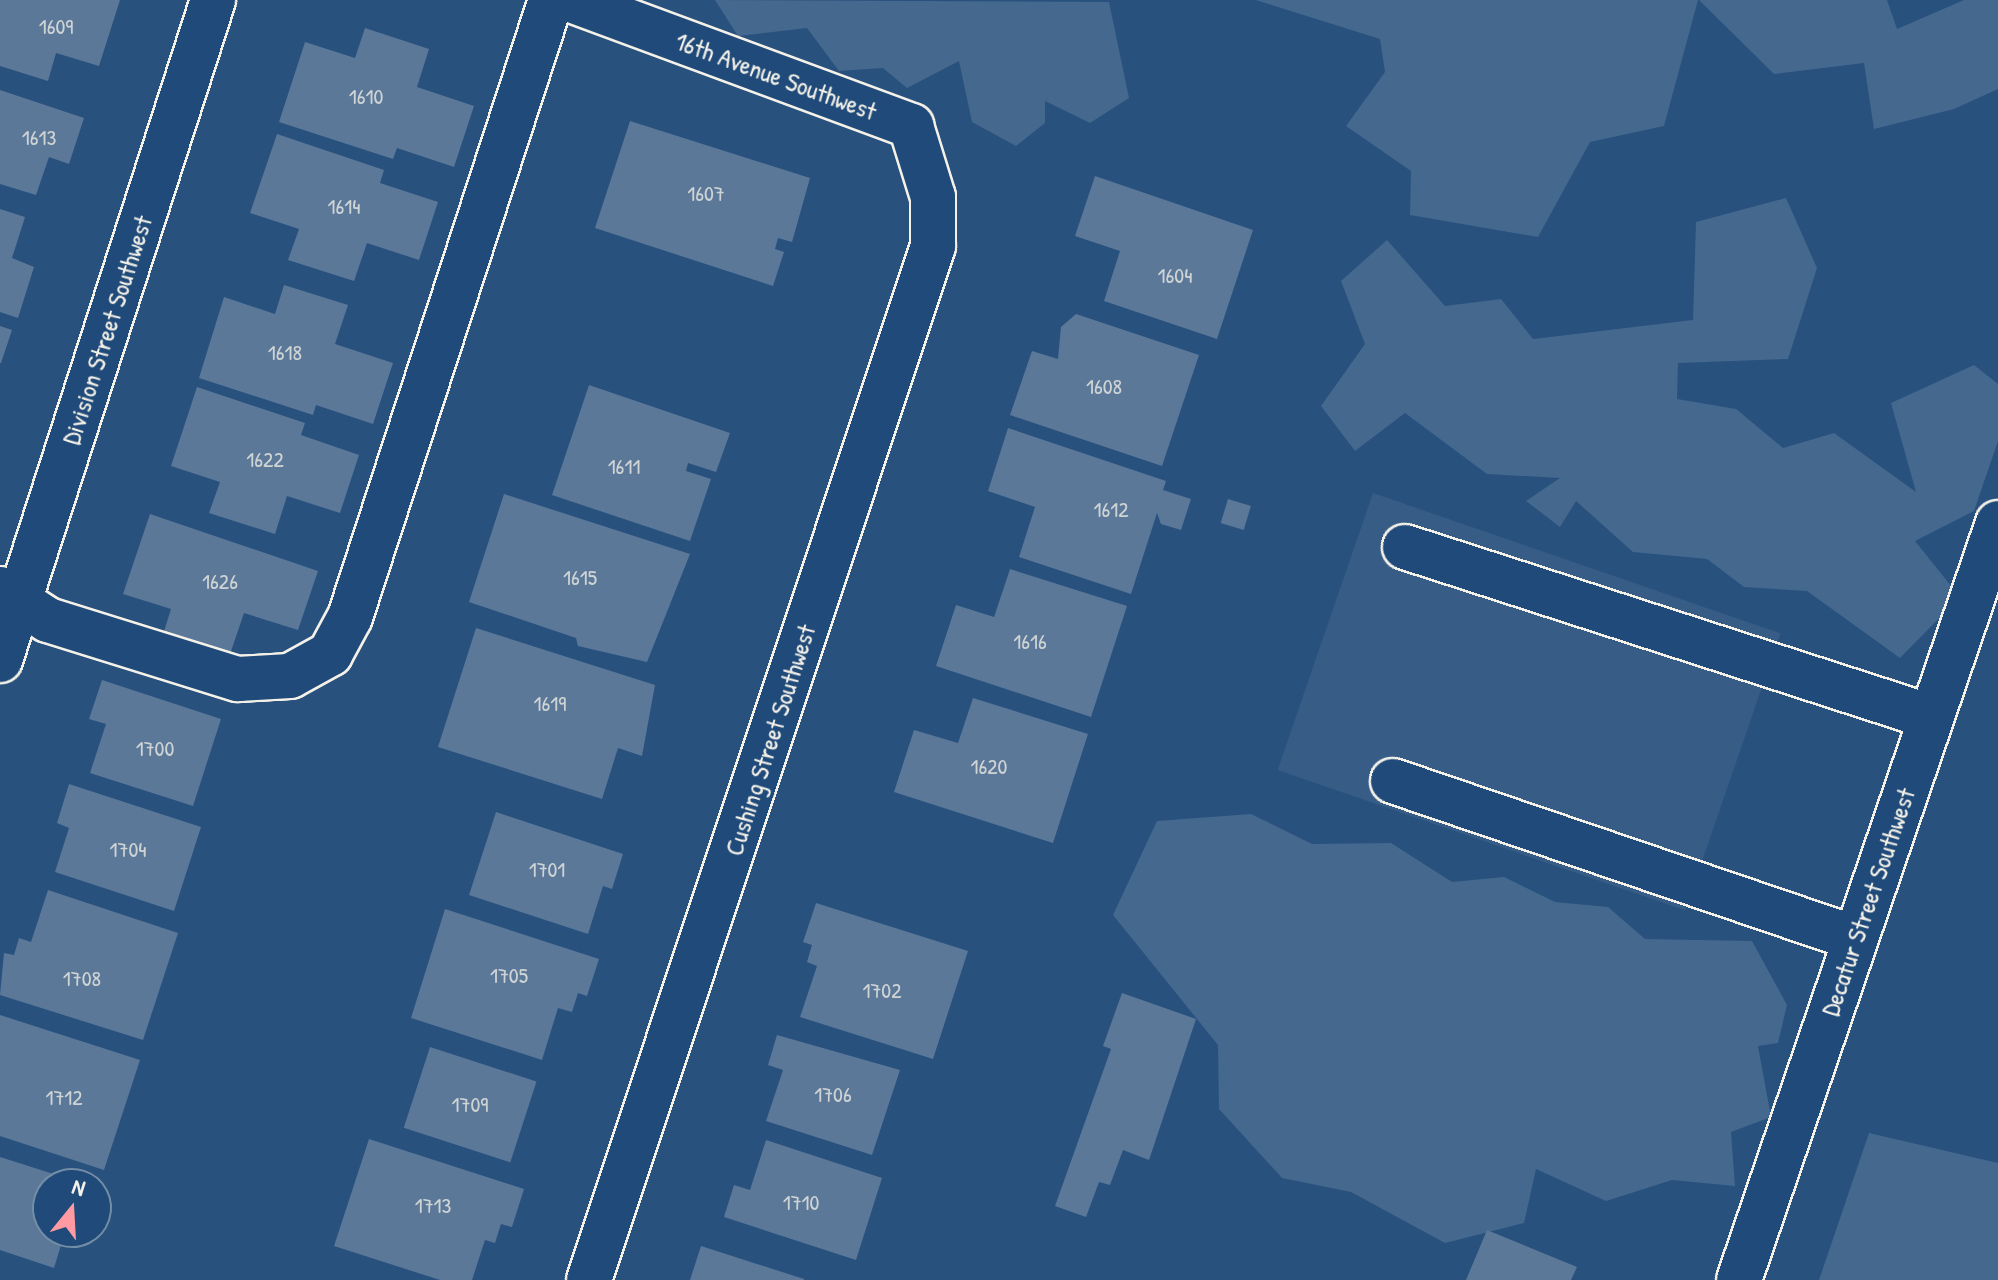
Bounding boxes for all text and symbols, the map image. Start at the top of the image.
house number: 1609 [39,14,73,40]
street label: 16th Avenue Southwest [671,25,881,127]
house number: 1610 [349,84,383,110]
house number: 1613 [22,125,56,151]
house number: 1607 [687,181,725,207]
house number: 1614 [328,194,360,220]
street label: Division Street Southwest [55,212,159,448]
house number: 1604 [1158,263,1192,289]
house number: 1618 [268,340,302,366]
house number: 1608 [1086,374,1122,400]
house number: 1622 [246,447,284,473]
house number: 1611 [608,454,640,480]
house number: 1612 [1093,497,1129,523]
house number: 1615 [563,565,597,591]
house number: 1626 [202,569,238,595]
street label: Cushing Street Southwest [718,620,822,860]
house number: 1616 [1013,629,1047,655]
house number: 1619 [534,691,566,717]
house number: 1700 [136,736,174,762]
house number: 1620 [971,754,1007,780]
street label: Decatur Street Southwest [1814,784,1922,1020]
house number: 1704 [110,837,146,863]
house number: 1701 [529,857,565,883]
house number: 1705 [490,963,528,989]
house number: 1708 [63,966,101,992]
house number: 1702 [862,978,902,1004]
house number: 1706 [814,1082,852,1108]
house number: 1712 [45,1085,83,1111]
house number: 1709 [452,1092,488,1118]
north arrow [32,1168,112,1248]
text: N [69,1171,89,1203]
house number: 1710 [783,1190,819,1216]
house number: 1713 [415,1193,451,1219]

